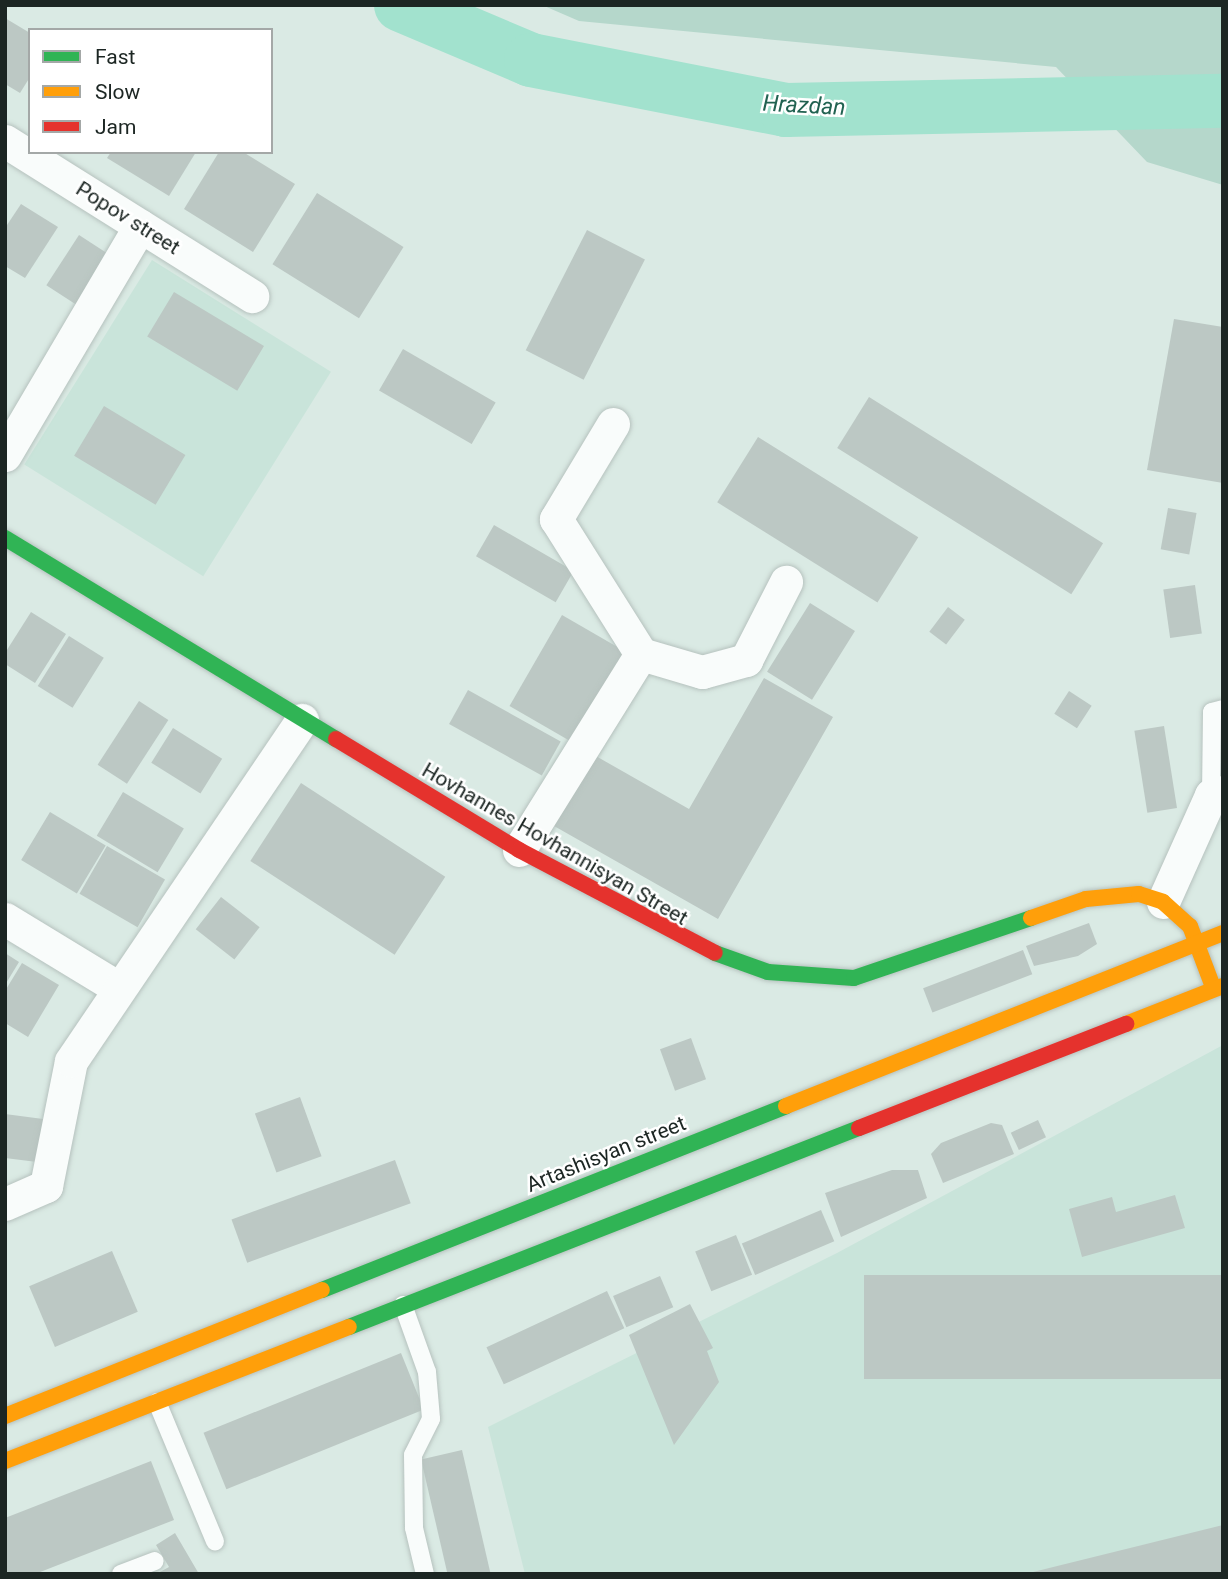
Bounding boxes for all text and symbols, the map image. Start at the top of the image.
legend [28,28,273,154]
text: Fast [95,45,135,69]
text: Slow [95,80,140,104]
water label: Hrazdan [762,90,846,122]
text: Jam [95,115,136,139]
street label: Popov street [71,176,185,260]
street label: Hovhannes Hovhannisyan Street [418,757,692,931]
street label: Artashisyan street [523,1111,689,1197]

